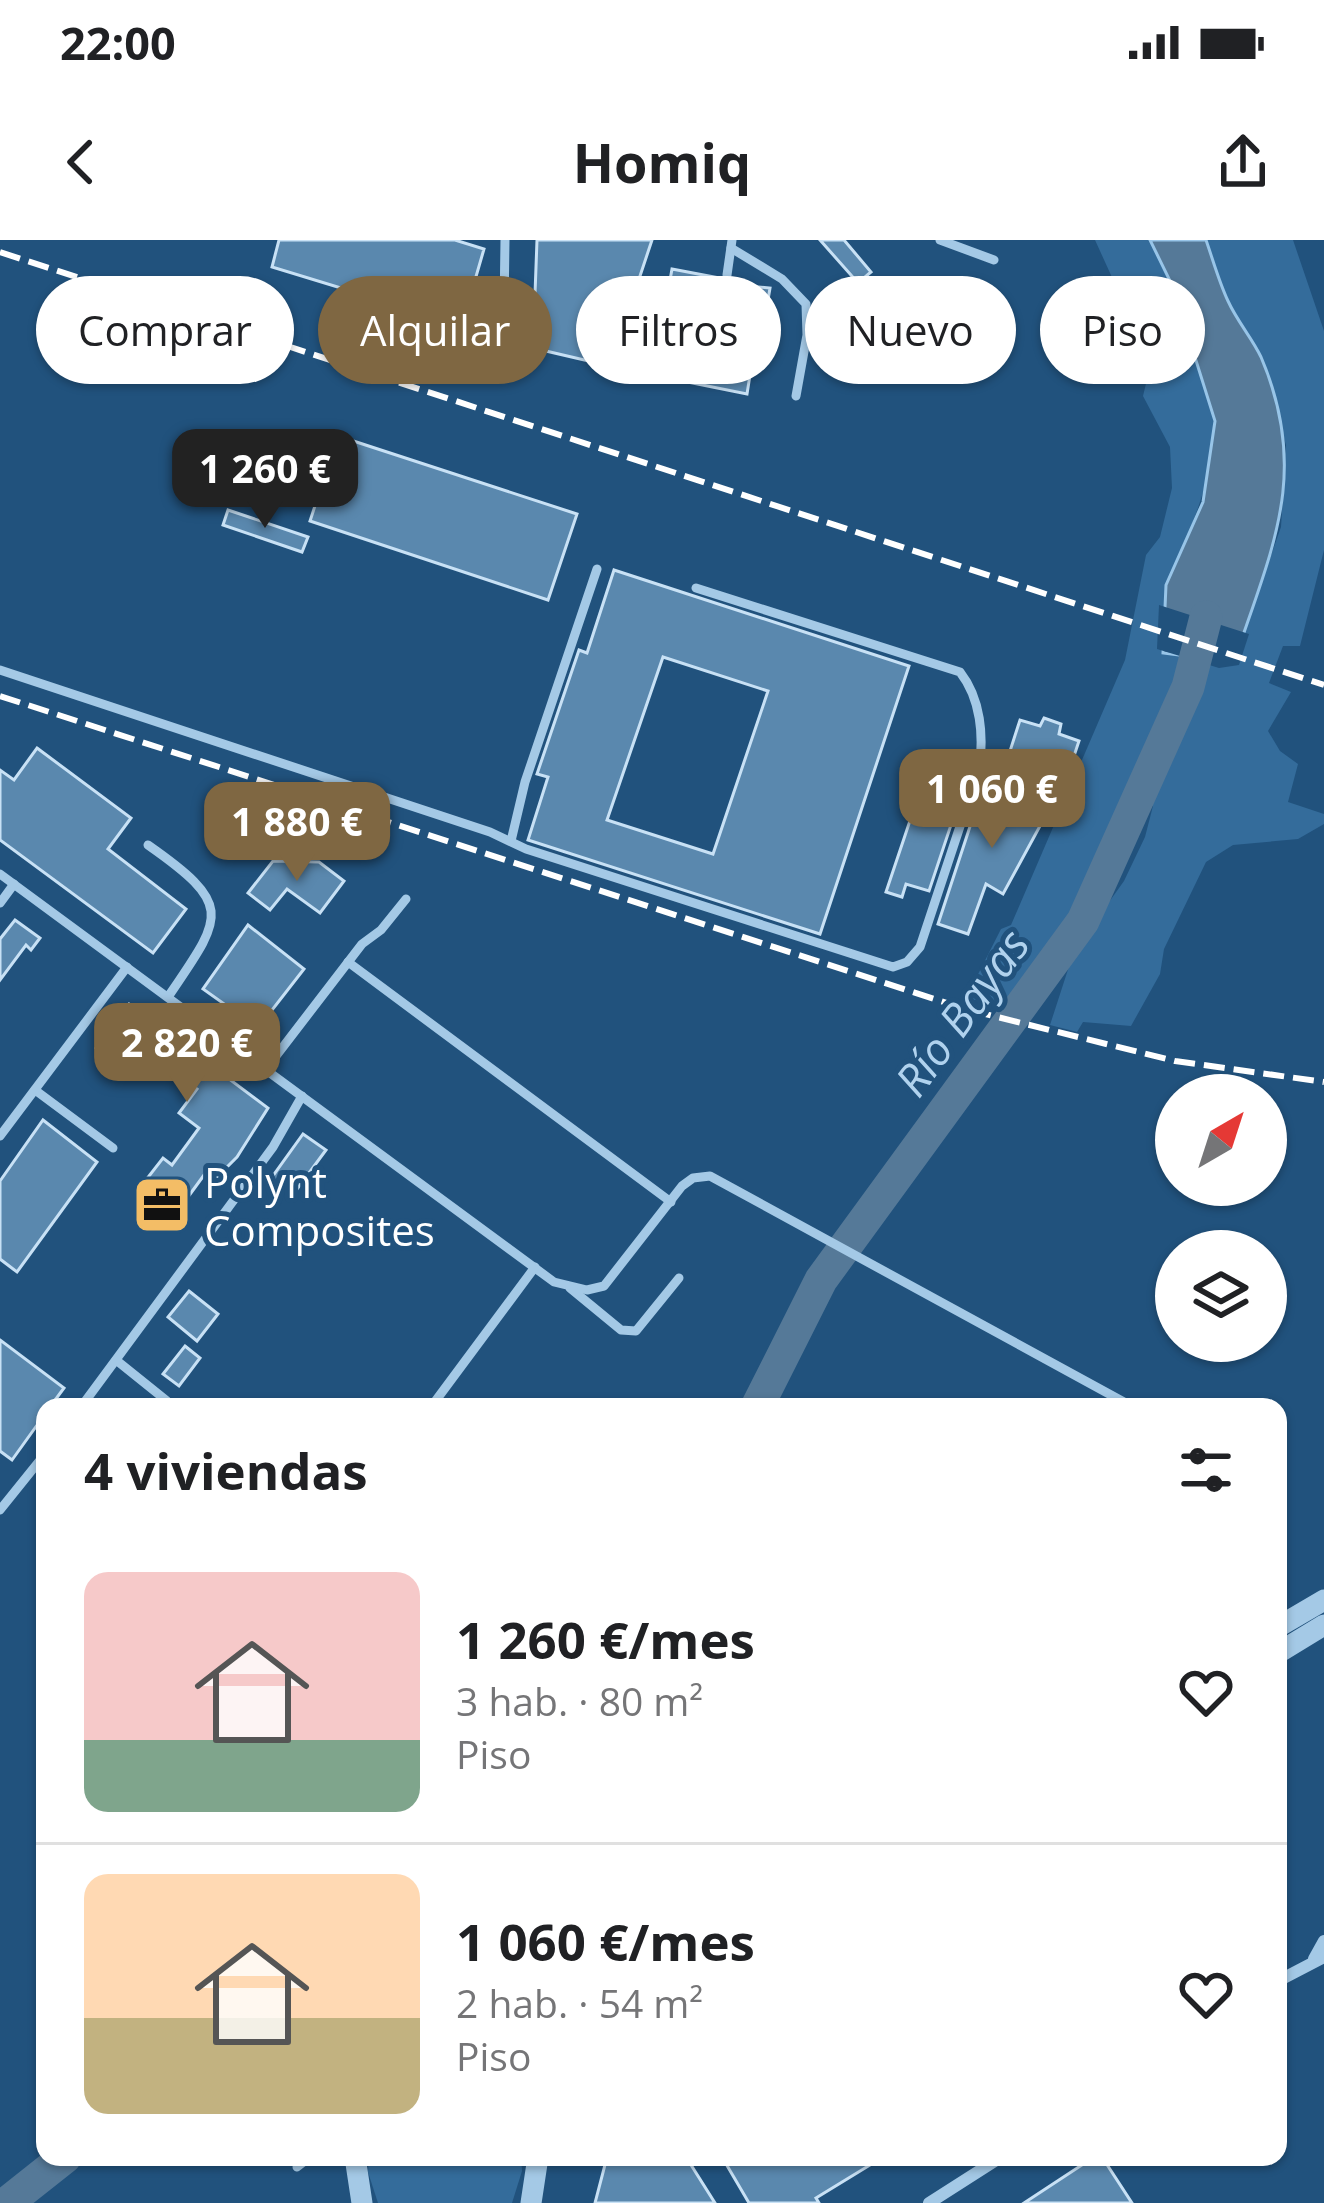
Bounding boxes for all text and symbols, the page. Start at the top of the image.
text: 22:00 [60,12,176,73]
text: Homiq [573,125,751,199]
icon: back [48,129,114,195]
icon: share [1210,129,1276,195]
chip: Comprar [36,276,294,384]
chip: Alquilar [318,276,552,384]
chip: Filtros [576,276,781,384]
chip: Nuevo [805,276,1016,384]
chip: Piso [1040,276,1205,384]
pin: 1 260 € [154,429,376,531]
text: 1 260 € [199,441,331,494]
pin: 1 060 € [881,749,1103,851]
text: 1 060 € [926,761,1058,814]
pin: 1 880 € [186,782,408,884]
text: 1 880 € [231,794,363,847]
water label: Río Bayas [880,916,1042,1108]
pin: 2 820 € [76,1003,298,1105]
text: 2 820 € [121,1015,253,1068]
north arrow [1155,1074,1287,1206]
map controls [1155,1074,1287,1362]
place label: Polynt Composites [204,1153,435,1258]
office icon: Polynt Composites [131,1174,193,1236]
button: layers [1155,1230,1287,1362]
text: 4 viviendas [84,1435,368,1505]
icon: filters [1173,1437,1239,1503]
text: 1 260 €/mes [456,1604,755,1674]
icon: home [180,1620,324,1764]
icon: heart [1173,1659,1239,1725]
text: 3 hab. · 80 m² [456,1674,703,1727]
text: Piso [456,1727,531,1780]
text: 1 060 €/mes [456,1906,755,1976]
icon: home [180,1922,324,2066]
icon: heart [1173,1961,1239,2027]
text: 2 hab. · 54 m² [456,1976,703,2029]
text: Piso [456,2029,531,2082]

